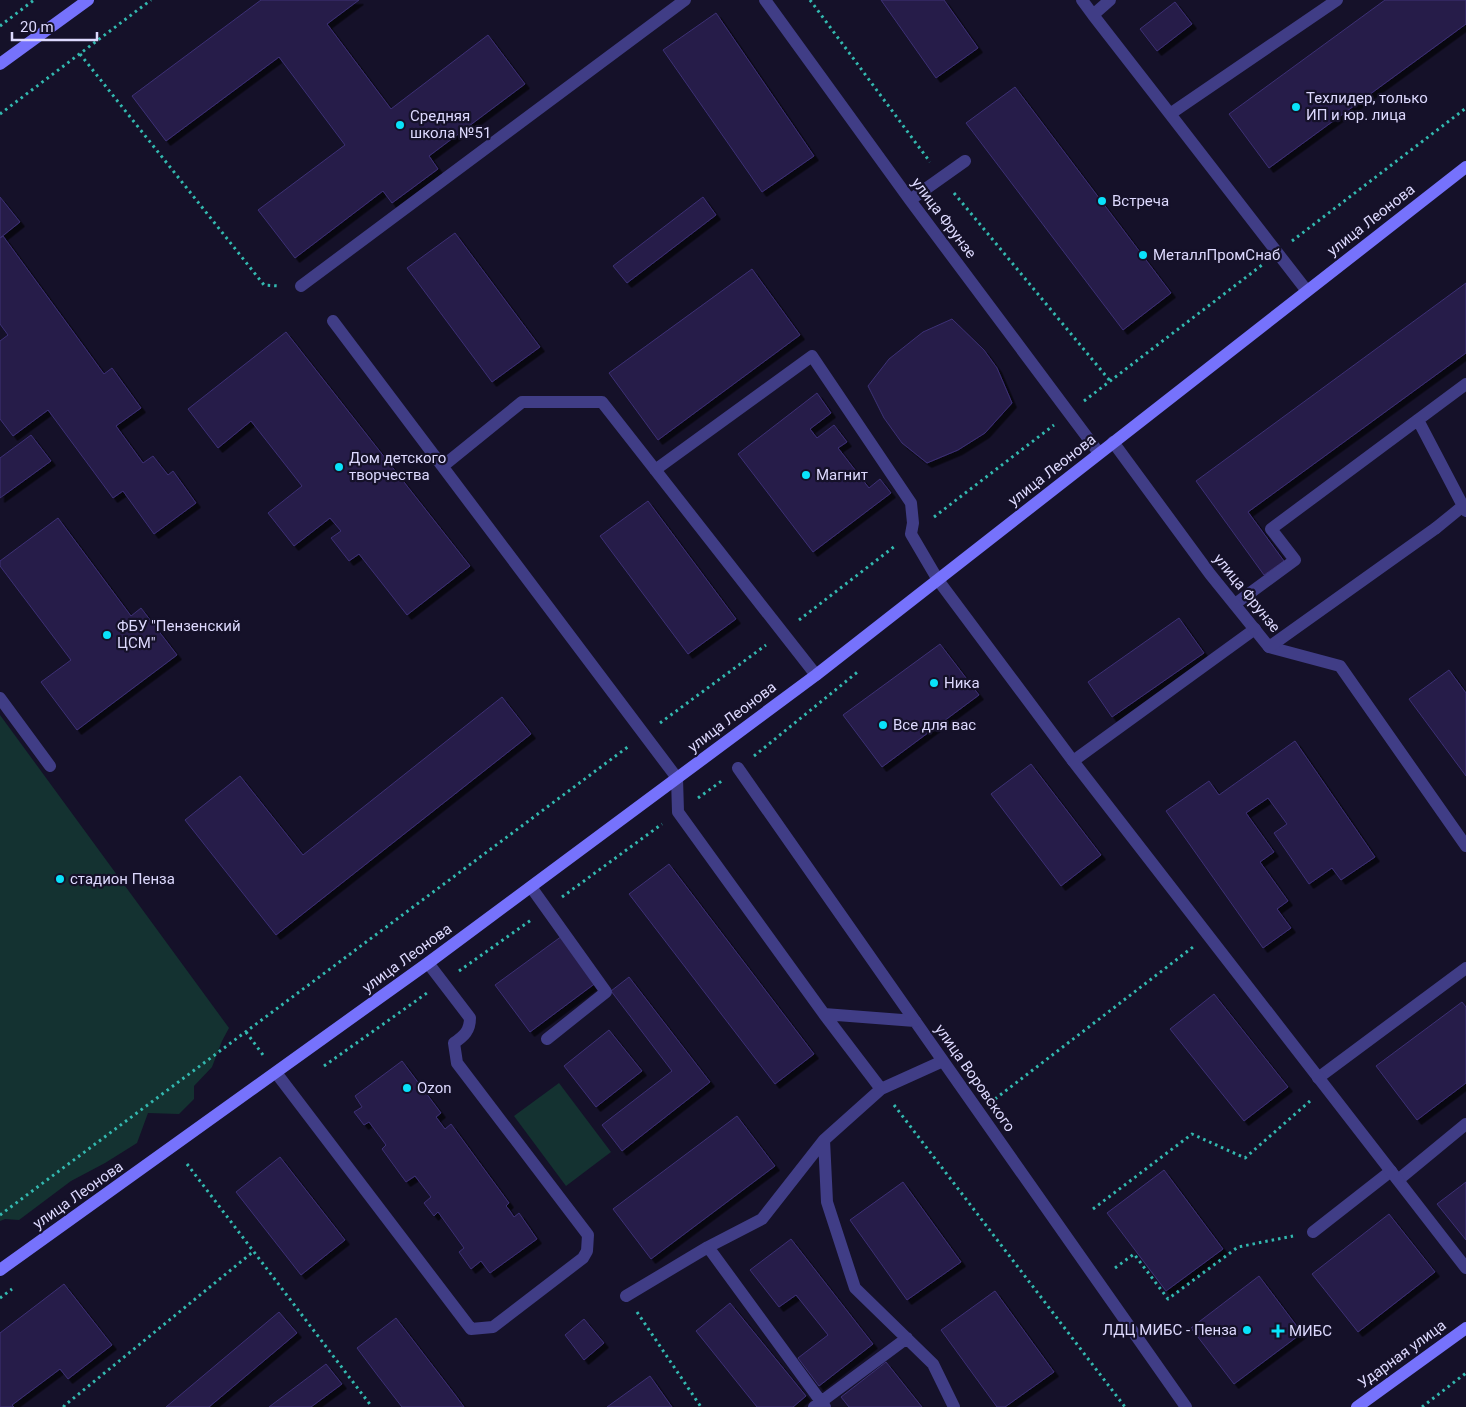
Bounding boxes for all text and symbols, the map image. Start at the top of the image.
scale bar [12,10,98,42]
text: 20 m [20,18,54,36]
place label: Техлидер, только ИП и юр. лица [1306,89,1428,124]
marker: Техлидер, только ИП и юр. лица [1290,101,1302,113]
place label: Средняя школа №51 [410,107,491,142]
marker: Средняя школа №51 [394,119,406,131]
street label: улица Фрунзе [908,174,980,262]
street label: улица Леонова [1324,180,1418,260]
place label: Встреча [1112,192,1169,210]
marker: Встреча [1096,195,1108,207]
place label: МеталлПромСнаб [1153,246,1280,264]
marker: МеталлПромСнаб [1137,249,1149,261]
street label: улица Леонова [1005,430,1099,510]
place label: Дом детского творчества [349,449,446,484]
marker: Дом детского творчества [333,461,345,473]
place label: Магнит [816,466,868,484]
marker: Магнит [800,469,812,481]
street label: улица Фрунзе [1210,550,1284,636]
place label: ФБУ "Пензенский ЦСМ" [117,617,241,652]
marker: ФБУ "Пензенский ЦСМ" [101,629,113,641]
place label: Ника [944,674,980,692]
marker: Ника [928,677,940,689]
street label: улица Леонова [684,678,780,756]
place label: Все для вас [893,716,976,734]
marker: Все для вас [877,719,889,731]
place label: стадион Пенза [70,870,175,888]
marker: стадион Пенза [54,873,66,885]
street label: улица Леонова [359,920,455,996]
street label: улица Воровского [931,1021,1019,1135]
place label: Ozon [417,1079,451,1097]
marker: Ozon [401,1082,413,1094]
street label: улица Леонова [29,1157,127,1233]
street label: Ударная улица [1354,1316,1450,1392]
place label: ЛДЦ МИБС - Пенза [1103,1321,1237,1339]
place label: МИБС [1289,1322,1332,1340]
marker: ЛДЦ МИБС - Пенза [1241,1324,1253,1336]
marker: МИБС [1271,1324,1285,1338]

